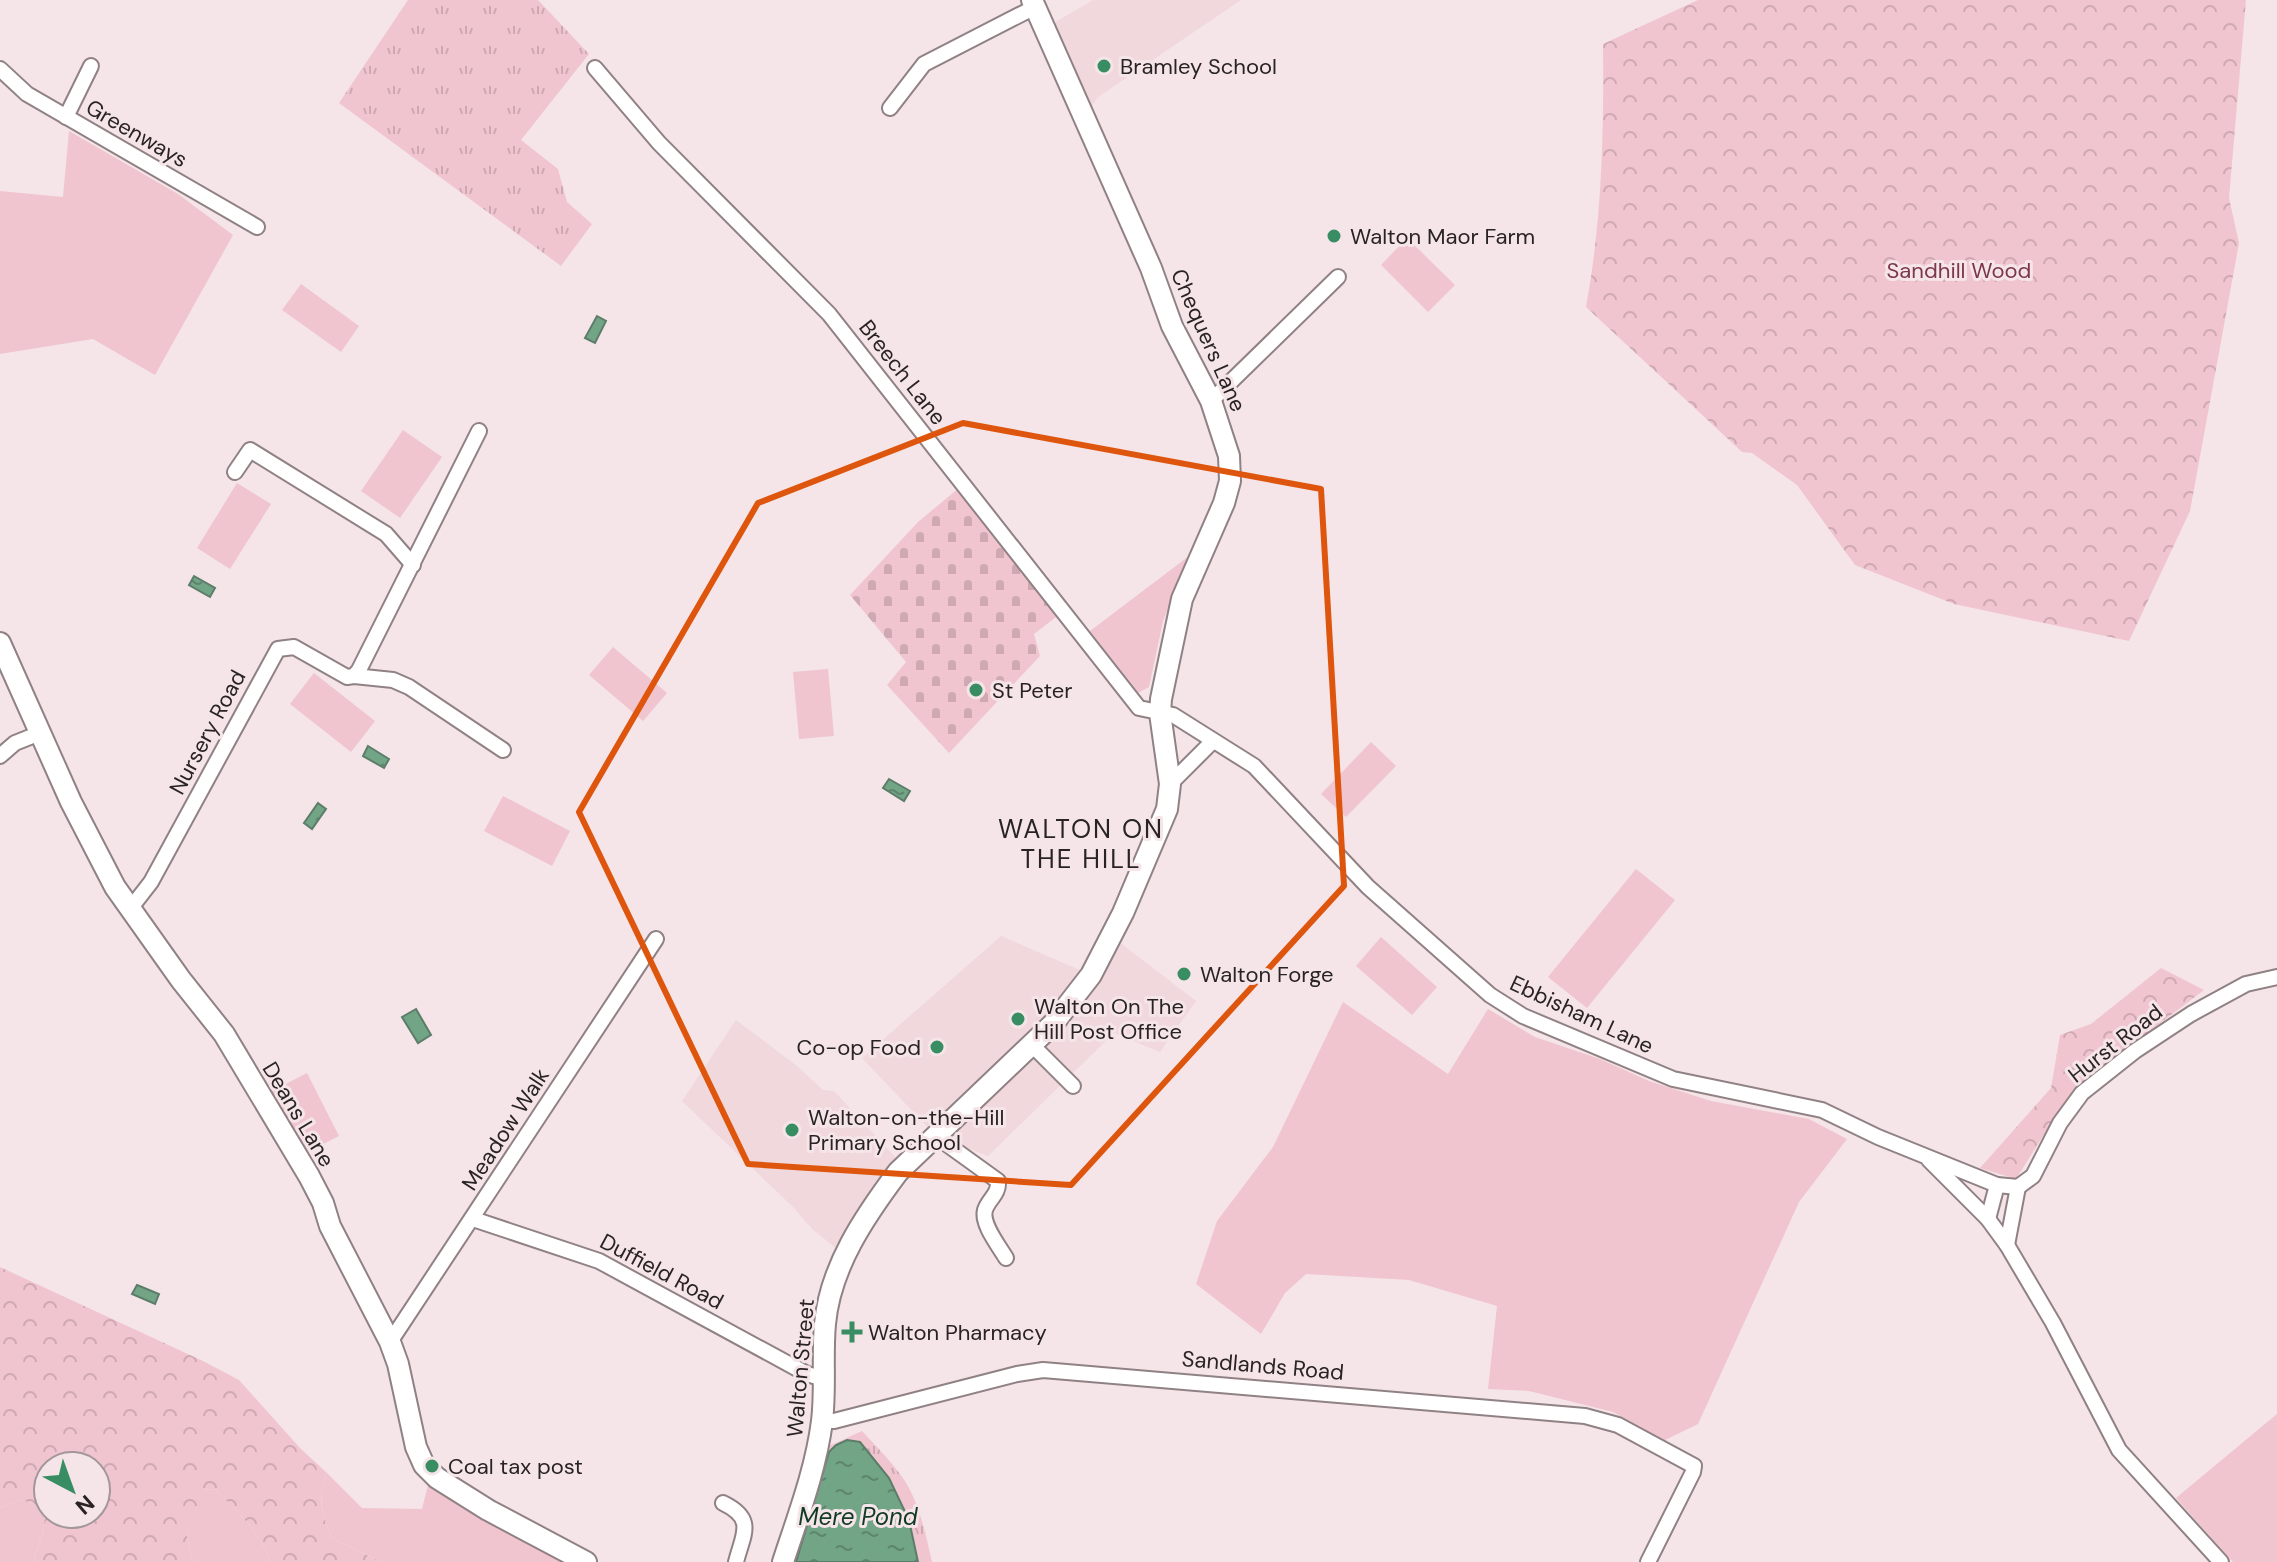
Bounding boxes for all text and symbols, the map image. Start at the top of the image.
place label: Bramley School [1120,52,1277,81]
marker: Bramley School [1095,57,1113,75]
street label: Greenways [81,93,193,174]
place label: Walton Maor Farm [1350,222,1535,251]
marker: Walton Maor Farm [1325,227,1343,245]
park label: Sandhill Wood [1887,256,2031,285]
street label: Chequers Lane [1164,264,1253,416]
street label: Breech Lane [852,314,953,431]
street label: Nursery Road [162,665,252,799]
place label: St Peter [992,676,1072,705]
marker: St Peter [967,681,985,699]
district label: WALTON ON THE HILL [998,812,1164,876]
place label: Walton Forge [1200,960,1334,989]
marker: Walton Forge [1175,965,1193,983]
street label: Ebbisham Lane [1505,969,1658,1060]
place label: Walton On The Hill Post Office [1034,992,1184,1046]
street label: Hurst Road [2062,997,2168,1089]
marker: Walton On The Hill Post Office [1009,1010,1027,1028]
place label: Co-op Food [796,1033,921,1062]
marker: Co-op Food [928,1038,946,1056]
street label: Deans Lane [256,1056,341,1172]
street label: Meadow Walk [455,1063,556,1196]
place label: Walton-on-the-Hill Primary School [808,1103,1004,1157]
marker: Walton-on-the-Hill Primary School [783,1121,801,1139]
street label: Duffield Road [595,1227,729,1316]
street label: Walton Street [780,1297,821,1439]
place label: Walton Pharmacy [868,1318,1047,1347]
marker: Walton Pharmacy [843,1323,861,1341]
street label: Sandlands Road [1181,1344,1345,1387]
north arrow [32,1450,112,1530]
place label: Coal tax post [448,1452,583,1481]
marker: Coal tax post [423,1457,441,1475]
text: N [69,1489,100,1521]
water label: Mere Pond [798,1501,919,1532]

